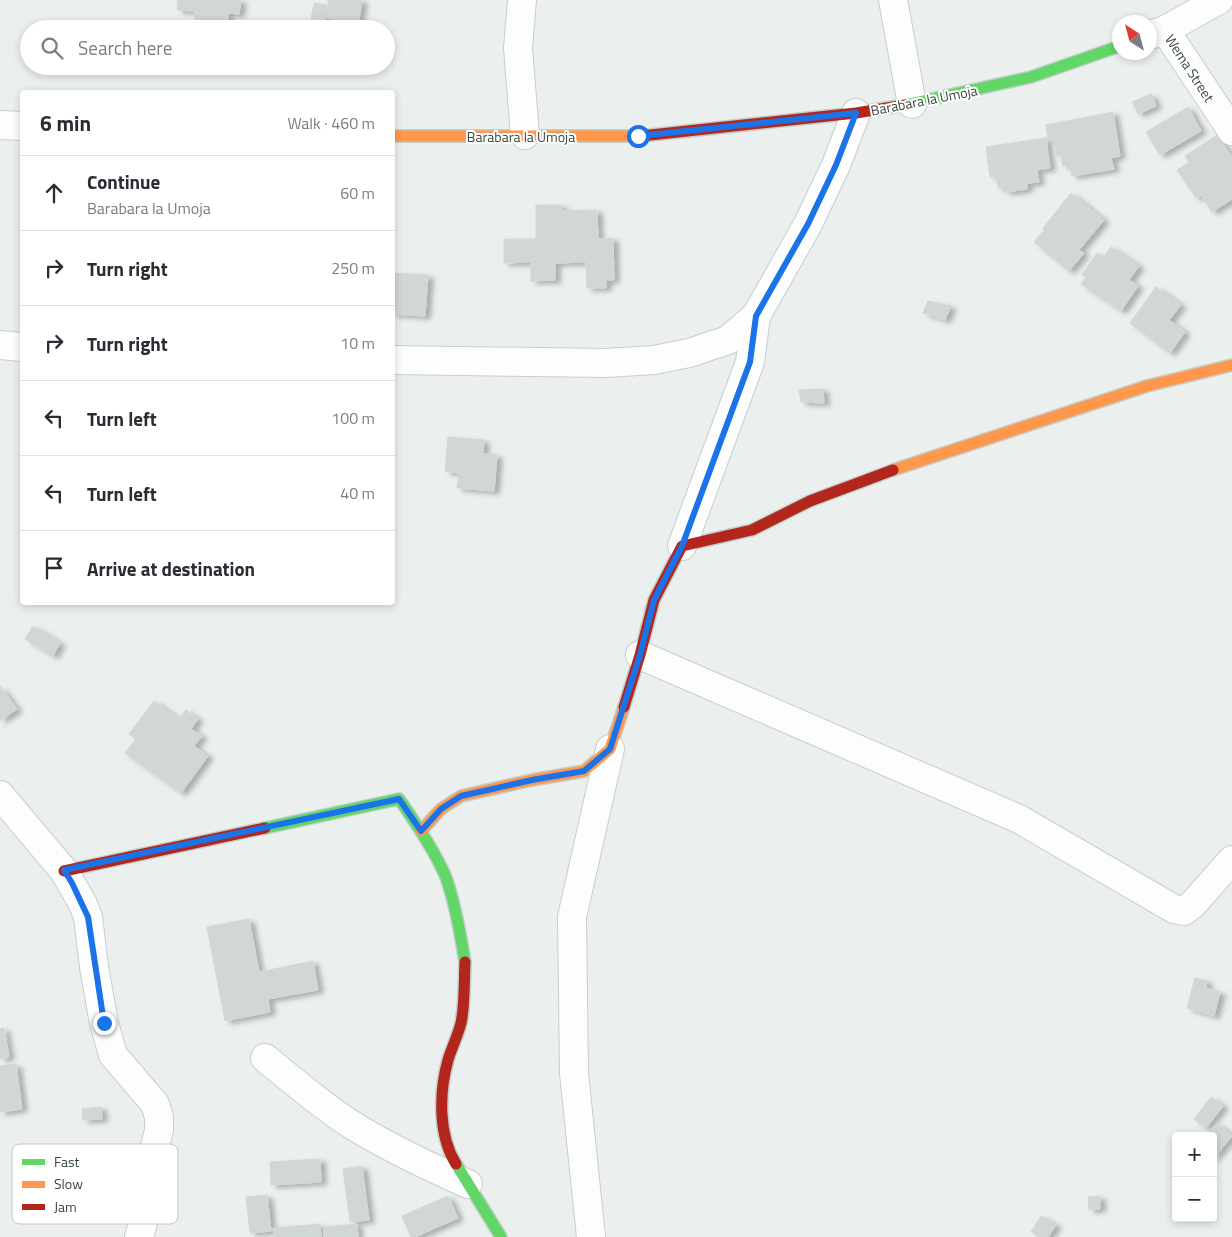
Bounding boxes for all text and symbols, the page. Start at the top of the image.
north arrow [1112,15,1157,60]
search box [20,20,395,75]
street label: Wema Street [1160,30,1220,106]
text: Search here [78,33,172,62]
icon: search [38,34,66,62]
street label: Barabara la Umoja [869,79,979,121]
text: 6 min [40,107,91,139]
text: Walk · 460 m [287,111,375,135]
route start [627,125,650,148]
street label: Barabara la Umoja [467,126,575,147]
text: Continue [87,167,160,196]
icon: ahead [40,179,68,207]
text: 60 m [340,181,375,205]
text: Barabara la Umoja [87,196,211,220]
icon: right [40,254,68,282]
text: Turn right [87,254,168,283]
text: 250 m [331,256,375,280]
icon: right [40,329,68,357]
text: Turn right [87,329,168,358]
text: 10 m [340,331,375,355]
icon: left [40,404,68,432]
text: Turn left [87,404,157,433]
text: 100 m [331,406,375,430]
icon: left [40,479,68,507]
text: Turn left [87,479,157,508]
text: 40 m [340,481,375,505]
icon: arrive [40,554,68,582]
text: Arrive at destination [87,554,255,583]
route end [93,1012,116,1035]
map controls [1172,1132,1217,1222]
button: + [1172,1132,1217,1177]
legend [12,1144,178,1224]
text: Fast [54,1151,79,1172]
text: Slow [54,1173,83,1194]
button: − [1172,1177,1217,1222]
text: Jam [54,1196,77,1217]

